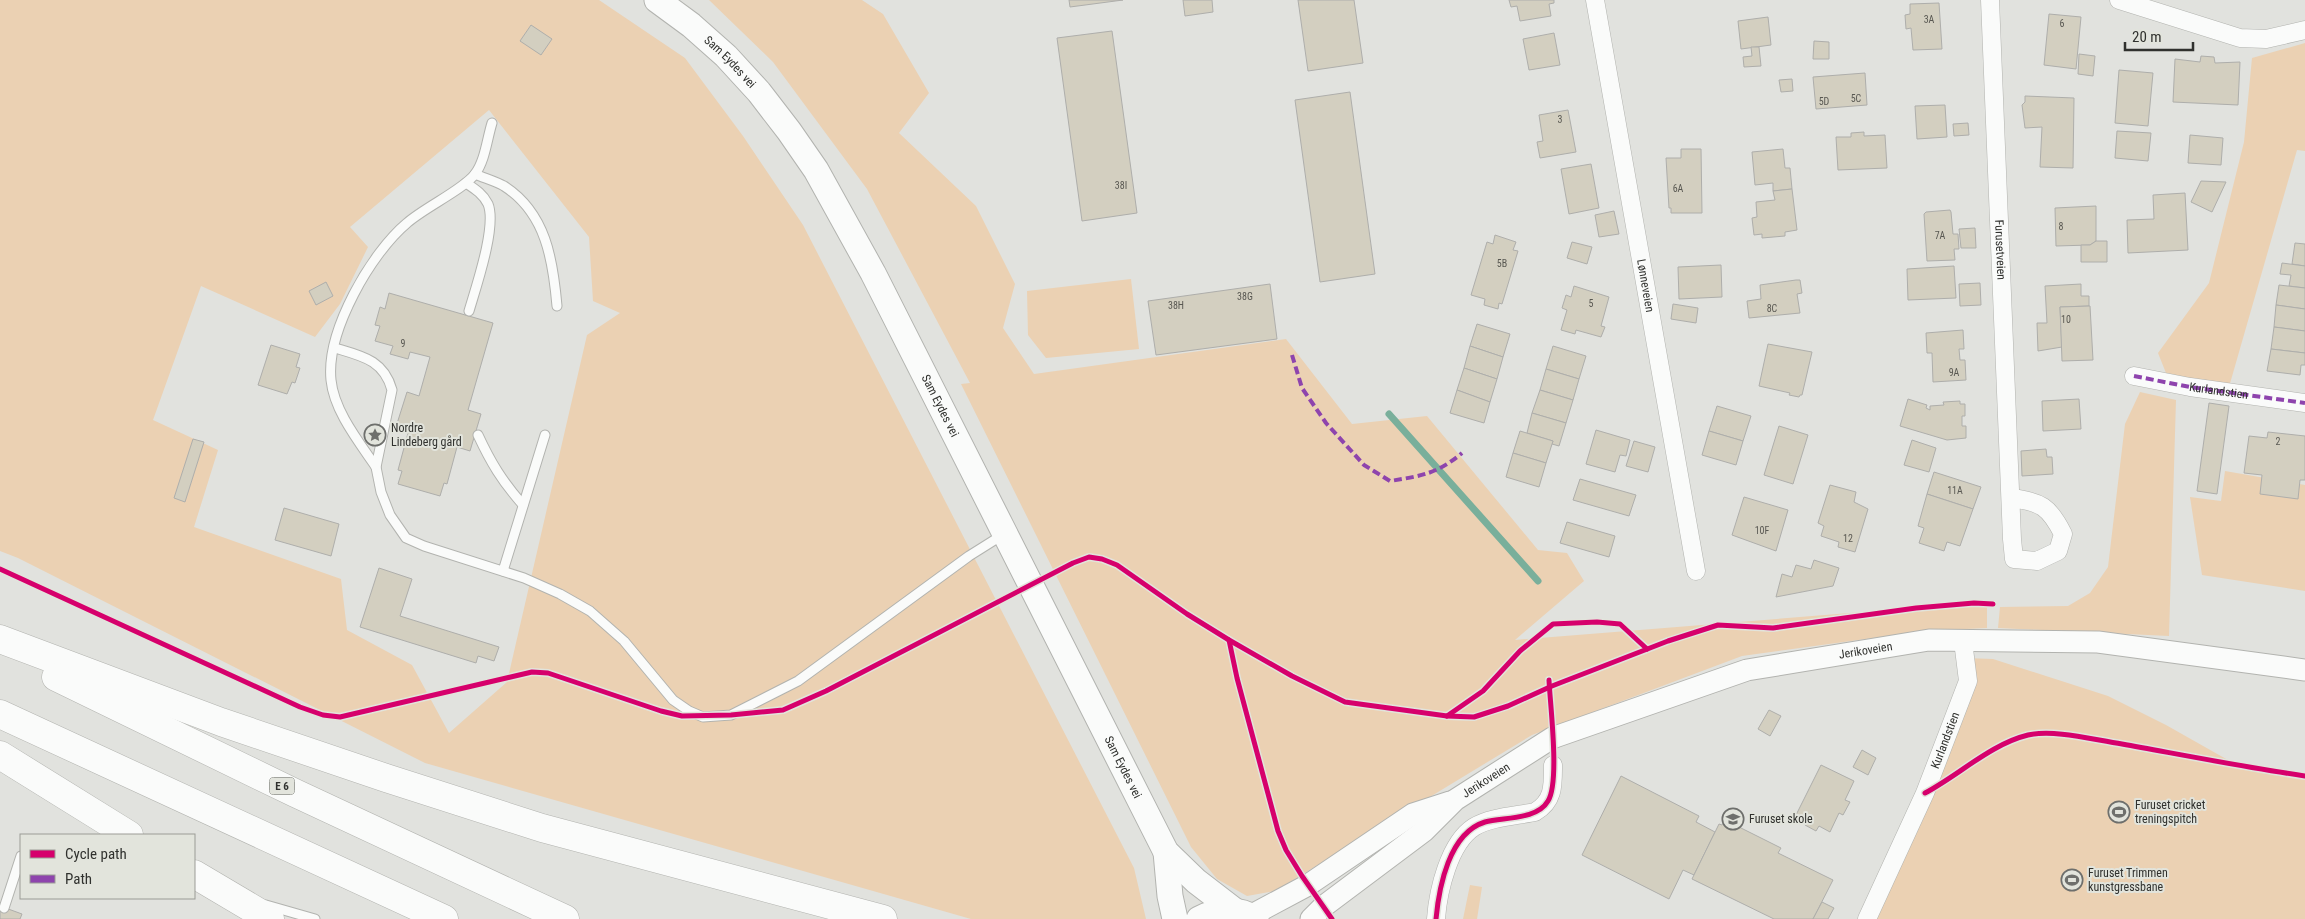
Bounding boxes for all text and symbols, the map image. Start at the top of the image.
house number: 3A [1924,14,1935,25]
house number: 6 [2060,18,2065,29]
scale bar [2125,20,2192,52]
text: 20 m [2132,28,2162,46]
street label: Sam Eydes vei [701,33,759,91]
house number: 5C [1851,93,1862,104]
house number: 5D [1819,96,1830,107]
house number: 3 [1558,114,1563,125]
house number: 38I [1115,180,1127,191]
house number: 6A [1673,183,1684,194]
street label: Furusetveien [1992,219,2008,280]
house number: 8 [2059,221,2064,232]
house number: 7A [1935,230,1946,241]
house number: 5B [1497,258,1507,269]
street label: Lønneveien [1634,258,1657,313]
house number: 38G [1237,291,1253,302]
house number: 5 [1589,298,1594,309]
house number: 38H [1168,300,1184,311]
house number: 8C [1767,303,1778,314]
house number: 10 [2061,314,2071,325]
house number: 9 [401,338,406,349]
house number: 9A [1949,367,1960,378]
street label: Sam Eydes vei [919,372,962,439]
street label: Kurlandstien [2188,380,2249,402]
place label: Nordre Lindeberg gård [391,421,462,449]
place icon: Nordre Lindeberg gård [363,423,387,447]
house number: 2 [2276,436,2281,447]
house number: 11A [1947,485,1963,496]
house number: 10F [1755,525,1770,536]
house number: 12 [1843,533,1853,544]
street label: Jerikoveien [1838,639,1894,662]
street label: Kurlandstien [1928,710,1962,771]
street label: Sam Eydes vei [1102,734,1145,801]
street label: Jerikoveien [1459,760,1513,801]
road number: E 6 [270,778,294,794]
place label: Furuset cricket treningspitch [2135,798,2206,826]
sports icon: Furuset cricket treningspitch [2107,800,2131,824]
school or university icon: Furuset skole [1721,807,1745,831]
place label: Furuset skole [1749,812,1813,826]
legend [20,834,195,899]
text: Cycle path [65,845,127,863]
place label: Furuset Trimmen kunstgressbane [2088,866,2168,894]
sports icon: Furuset Trimmen kunstgressbane [2060,868,2084,892]
text: Path [65,870,92,888]

